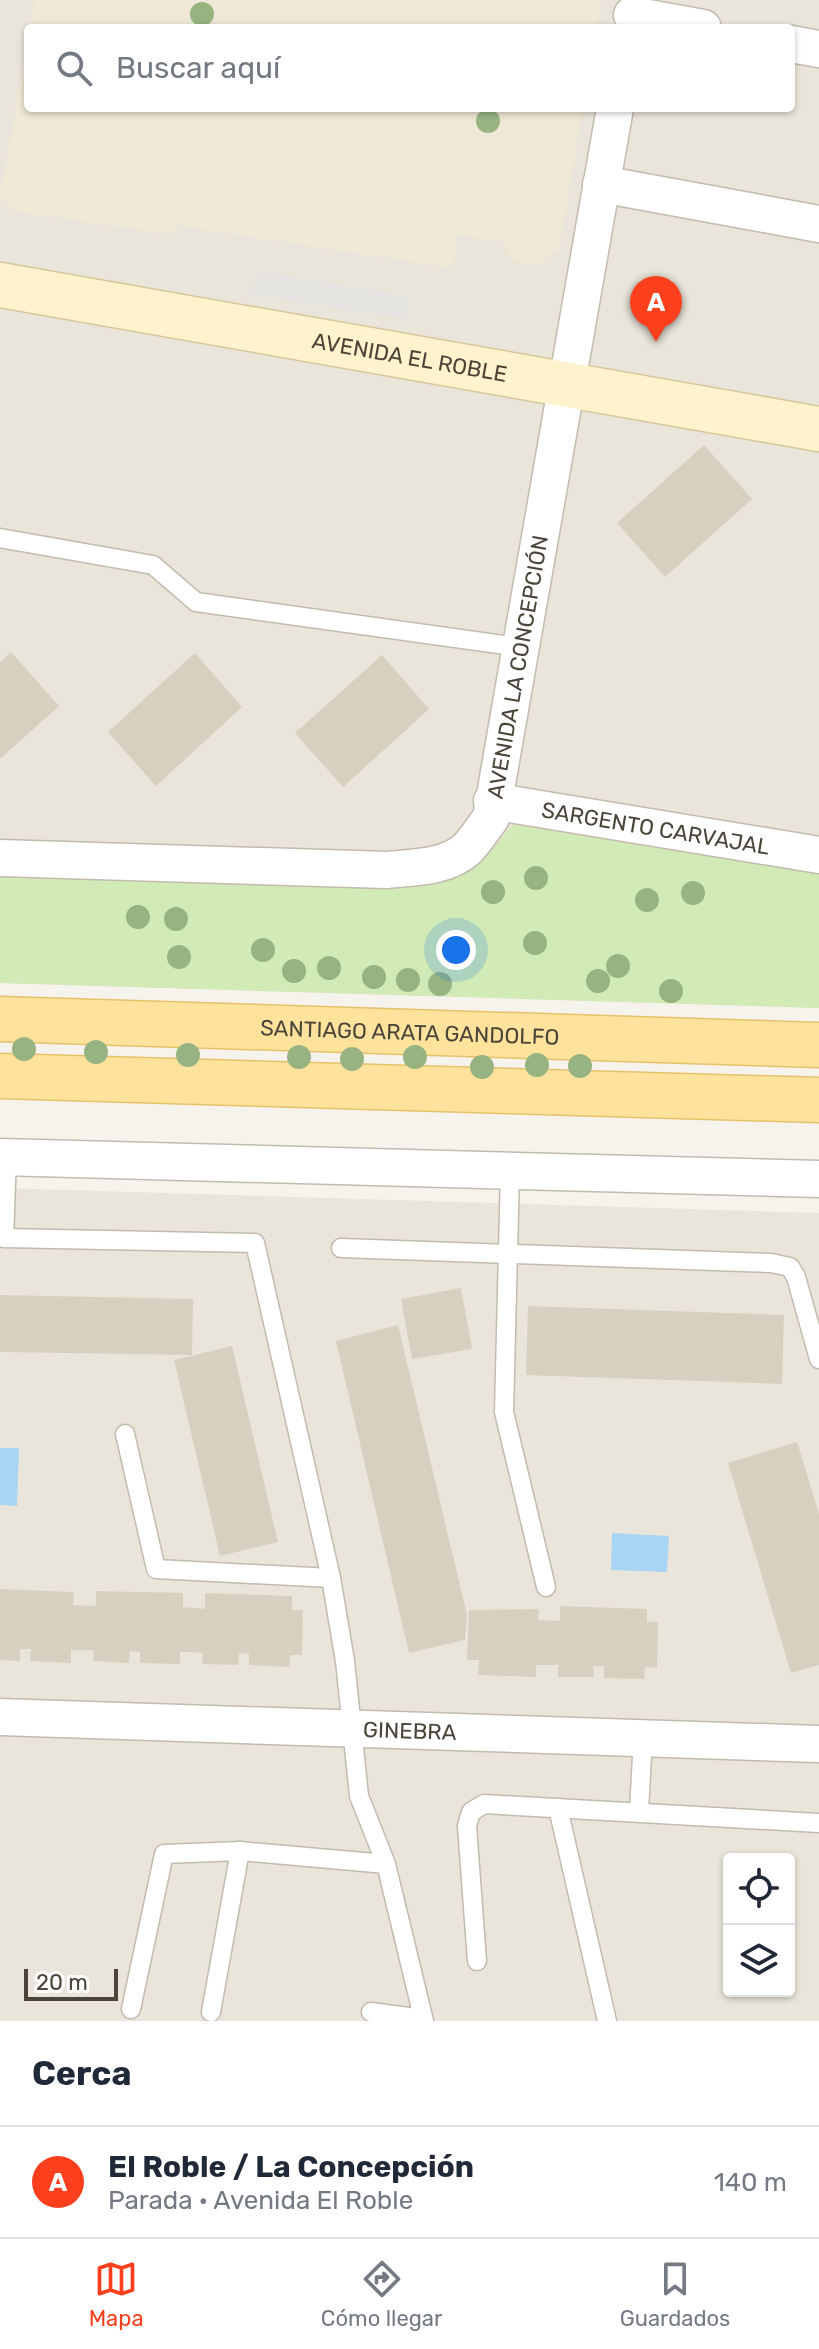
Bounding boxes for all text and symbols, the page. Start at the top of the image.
search box [24,24,795,112]
icon: search [52,46,96,90]
text: Buscar aquí [116,50,280,86]
pin: A [630,276,682,342]
street label: AVENIDA EL ROBLE [310,327,509,388]
street label: AVENIDA LA CONCEPCIÓN [482,533,554,801]
street label: SARGENTO CARVAJAL [540,796,772,861]
your location [436,930,476,970]
street label: SANTIAGO ARATA GANDOLFO [260,1014,560,1051]
street label: GINEBRA [363,1716,457,1746]
map controls [723,1853,795,1997]
button: locate [723,1853,795,1925]
button: layers [723,1925,795,1997]
scale bar [24,1965,118,2001]
text: 20 m [36,1969,88,1996]
text: Cerca [32,2053,131,2094]
text: El Roble / La Concepción [108,2149,474,2185]
text: A [49,2167,67,2198]
text: 140 m [714,2167,787,2198]
text: Parada · Avenida El Roble [108,2185,413,2216]
tab: Mapa [89,2257,144,2332]
tab: Cómo llegar [321,2257,442,2332]
tab: Guardados [620,2257,730,2332]

